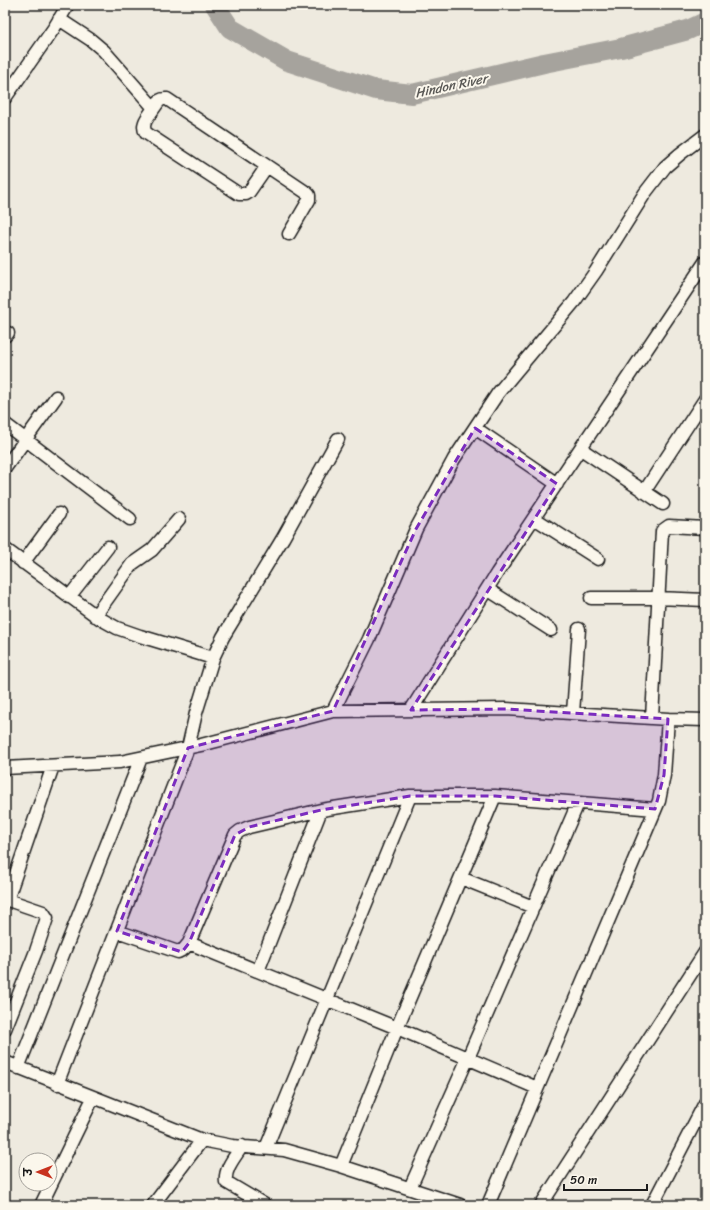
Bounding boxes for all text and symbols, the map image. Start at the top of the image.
water label: Hindon River [413,66,492,104]
north arrow [18,1152,58,1192]
scale bar [564,1166,647,1192]
text: उ [19,1167,38,1177]
text: 50 m [570,1169,597,1191]

